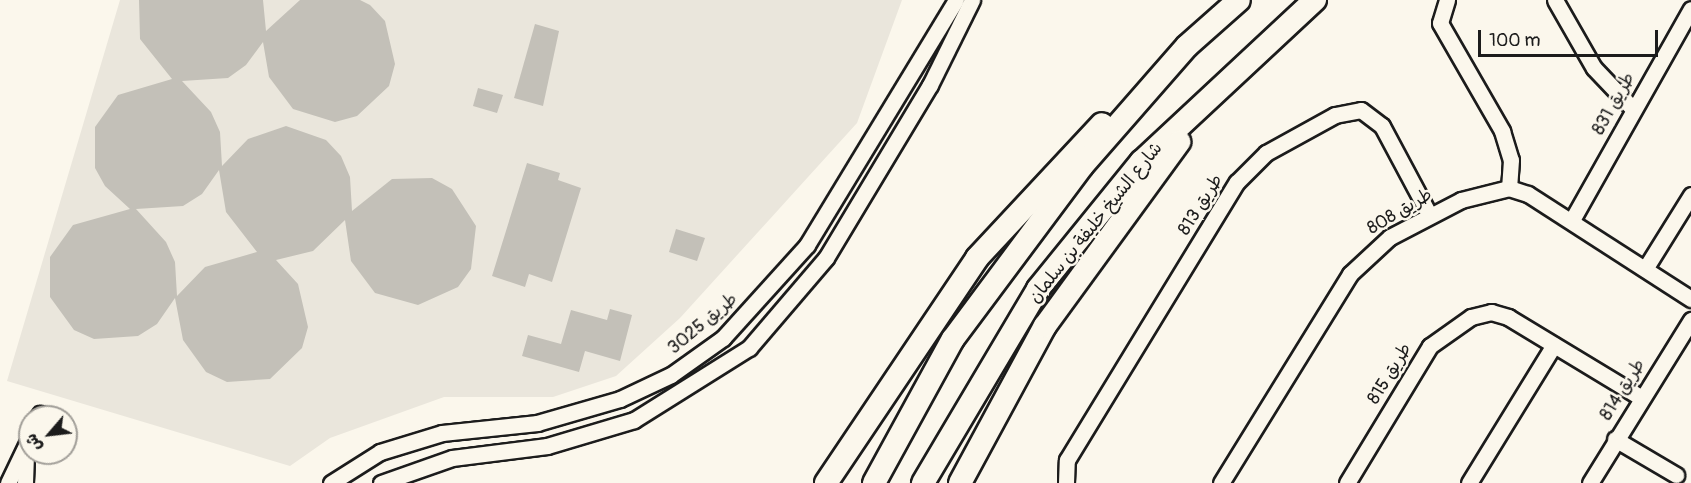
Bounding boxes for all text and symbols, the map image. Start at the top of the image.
scale bar [1481,18,1661,56]
text: 100 m [1489,29,1541,52]
street label: طريق 831 [1588,69,1640,139]
street label: شارع الشيخ خليفة بن سلمان [1024,138,1168,308]
street label: طريق 813 [1174,171,1228,239]
street label: طريق 808 [1364,184,1436,240]
street label: طريق 3025 [664,289,742,359]
street label: طريق 815 [1363,339,1417,409]
street label: طريق 814 [1596,355,1650,425]
north arrow [18,405,78,465]
text: ش [21,430,47,455]

